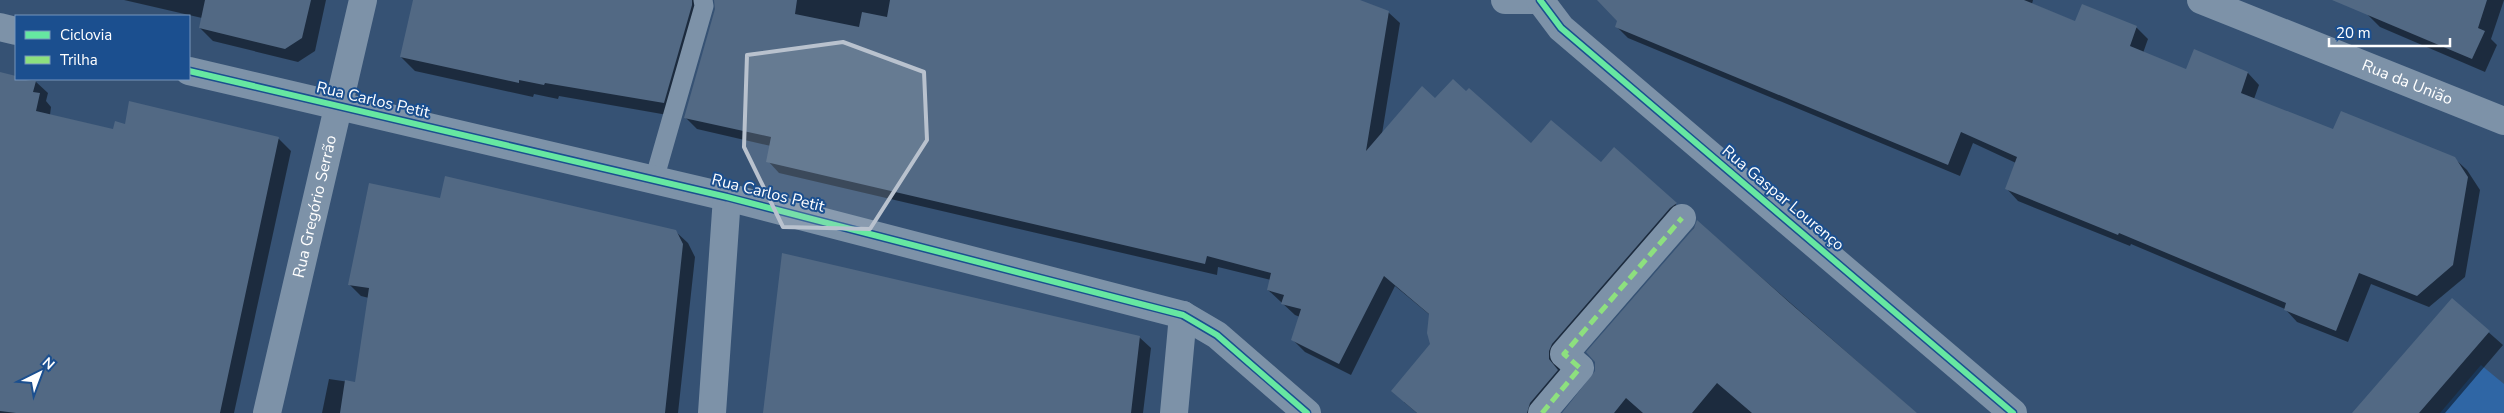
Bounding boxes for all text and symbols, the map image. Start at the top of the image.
legend [15,15,190,80]
scale bar [2329,15,2450,47]
text: 20 m [2336,23,2371,43]
text: Ciclovia [60,25,112,45]
text: Trilha [60,50,98,70]
street label: Rua da União [2358,54,2456,110]
street label: Rua Carlos Petit [314,76,432,124]
street label: Rua Gregório Serrão [288,133,342,280]
street label: Rua Gaspar Lourenço [1717,140,1849,256]
street label: Rua Carlos Petit [709,168,827,218]
north arrow [15,348,65,398]
text: N [38,353,59,374]

